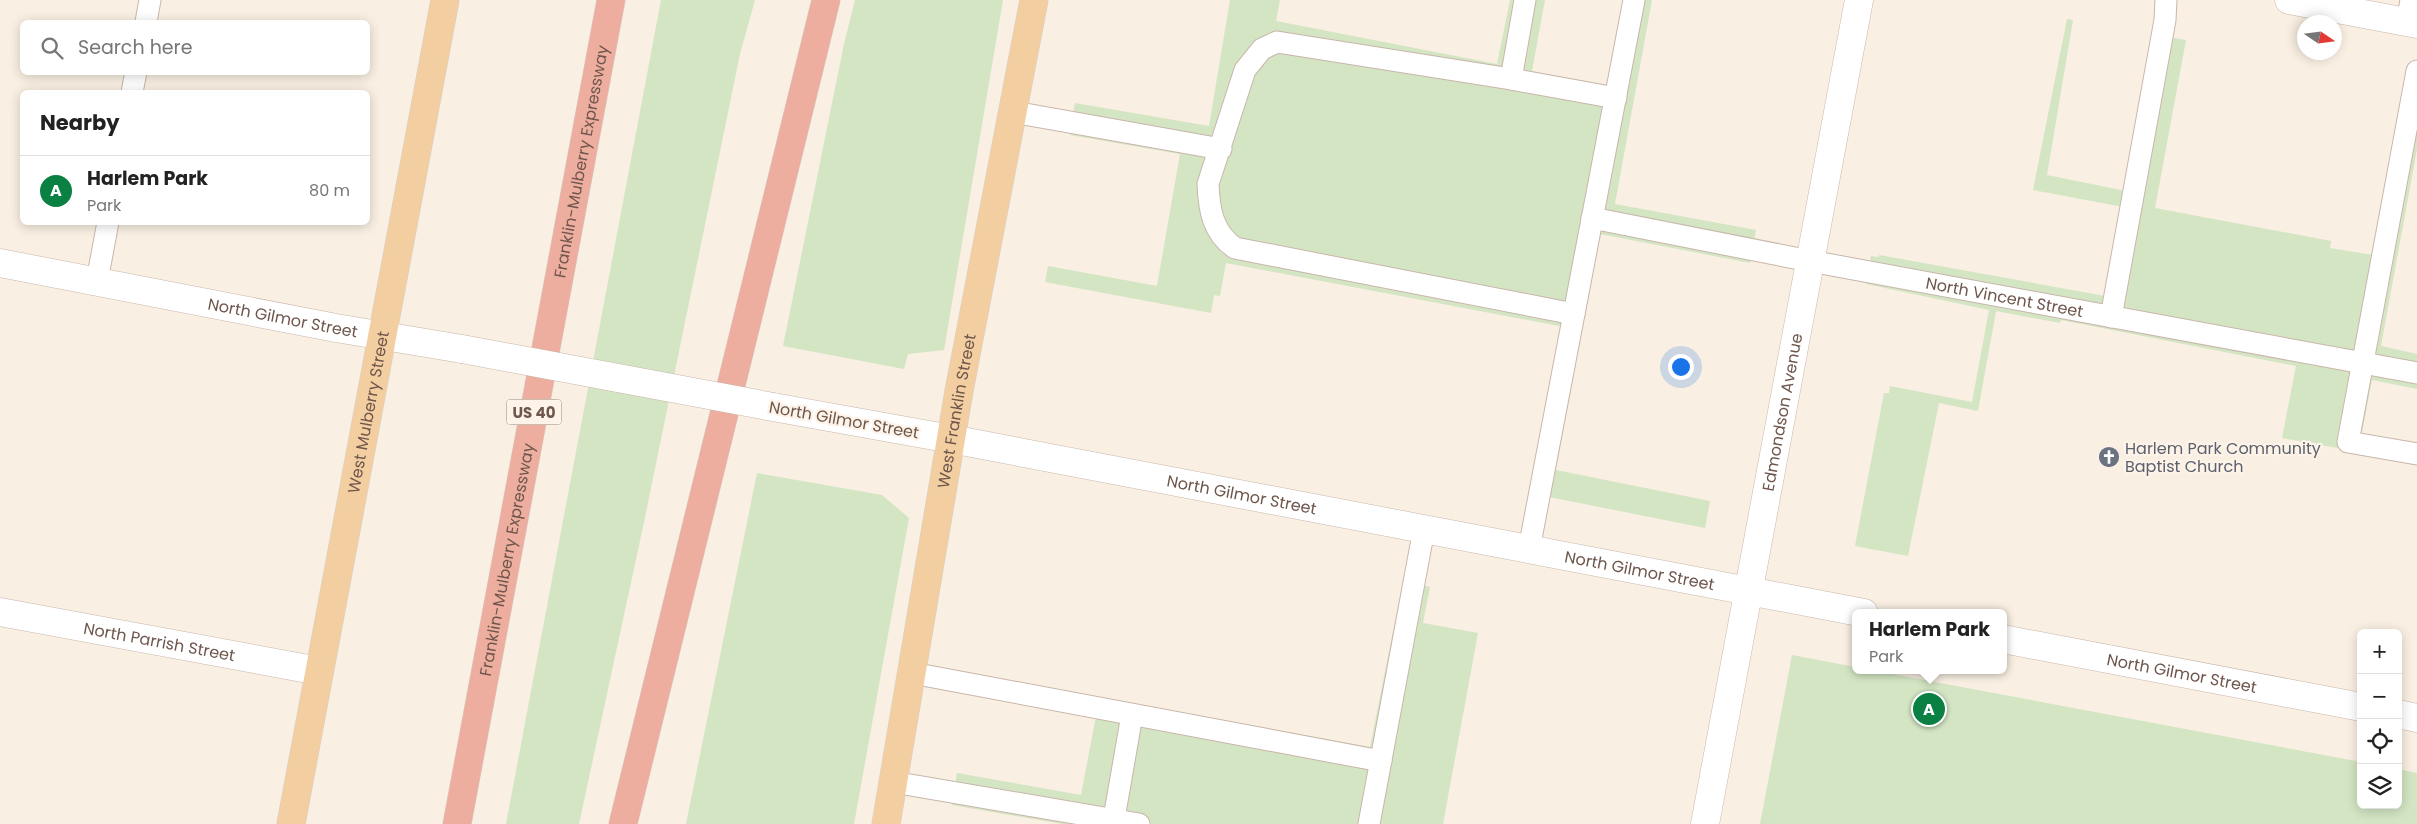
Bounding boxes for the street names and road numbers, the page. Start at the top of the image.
street label: Franklin-Mulberry Expressway [548,43,614,280]
street label: North Vincent Street [1924,271,2085,323]
street label: North Gilmor Street [206,292,360,343]
street label: West Mulberry Street [342,329,394,495]
street label: West Franklin Street [931,331,981,490]
street label: Edmondson Avenue [1756,331,1808,493]
street label: North Gilmor Street [767,395,921,445]
road number: US 40 [506,400,562,424]
street label: Franklin-Mulberry Expressway [473,441,539,678]
street label: North Gilmor Street [1165,469,1319,520]
street label: North Gilmor Street [1563,545,1717,596]
street label: North Parrish Street [82,616,237,667]
street label: North Gilmor Street [2105,647,2259,698]

